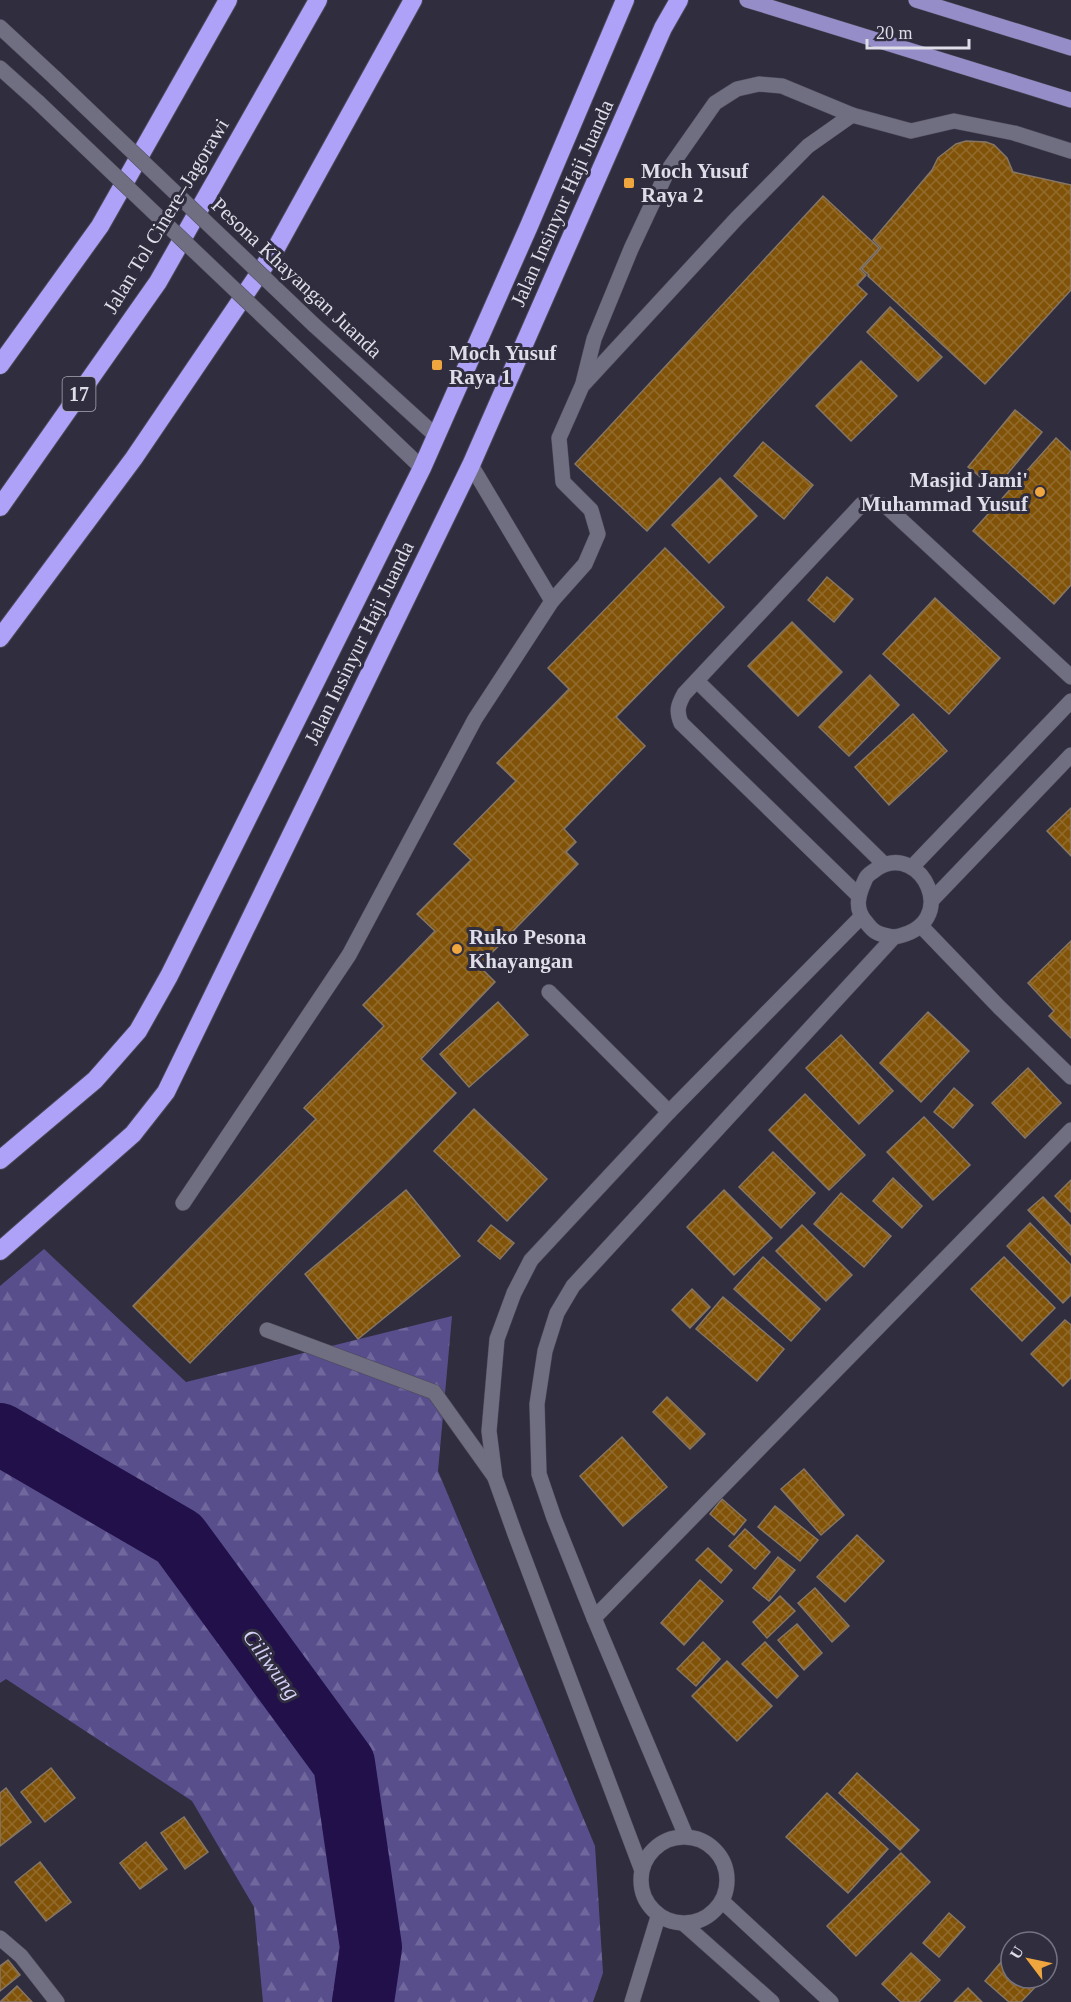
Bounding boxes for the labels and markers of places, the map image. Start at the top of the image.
place label: Moch Yusuf Raya 2 [641,159,750,207]
marker: Moch Yusuf Raya 2 [622,176,636,190]
place label: Moch Yusuf Raya 1 [449,341,558,389]
marker: Moch Yusuf Raya 1 [430,358,444,372]
place label: Masjid Jami' Muhammad Yusuf [861,468,1029,516]
marker: Masjid Jami' Muhammad Yusuf [1033,485,1047,499]
place label: Ruko Pesona Khayangan [469,925,587,973]
marker: Ruko Pesona Khayangan [450,942,464,956]

